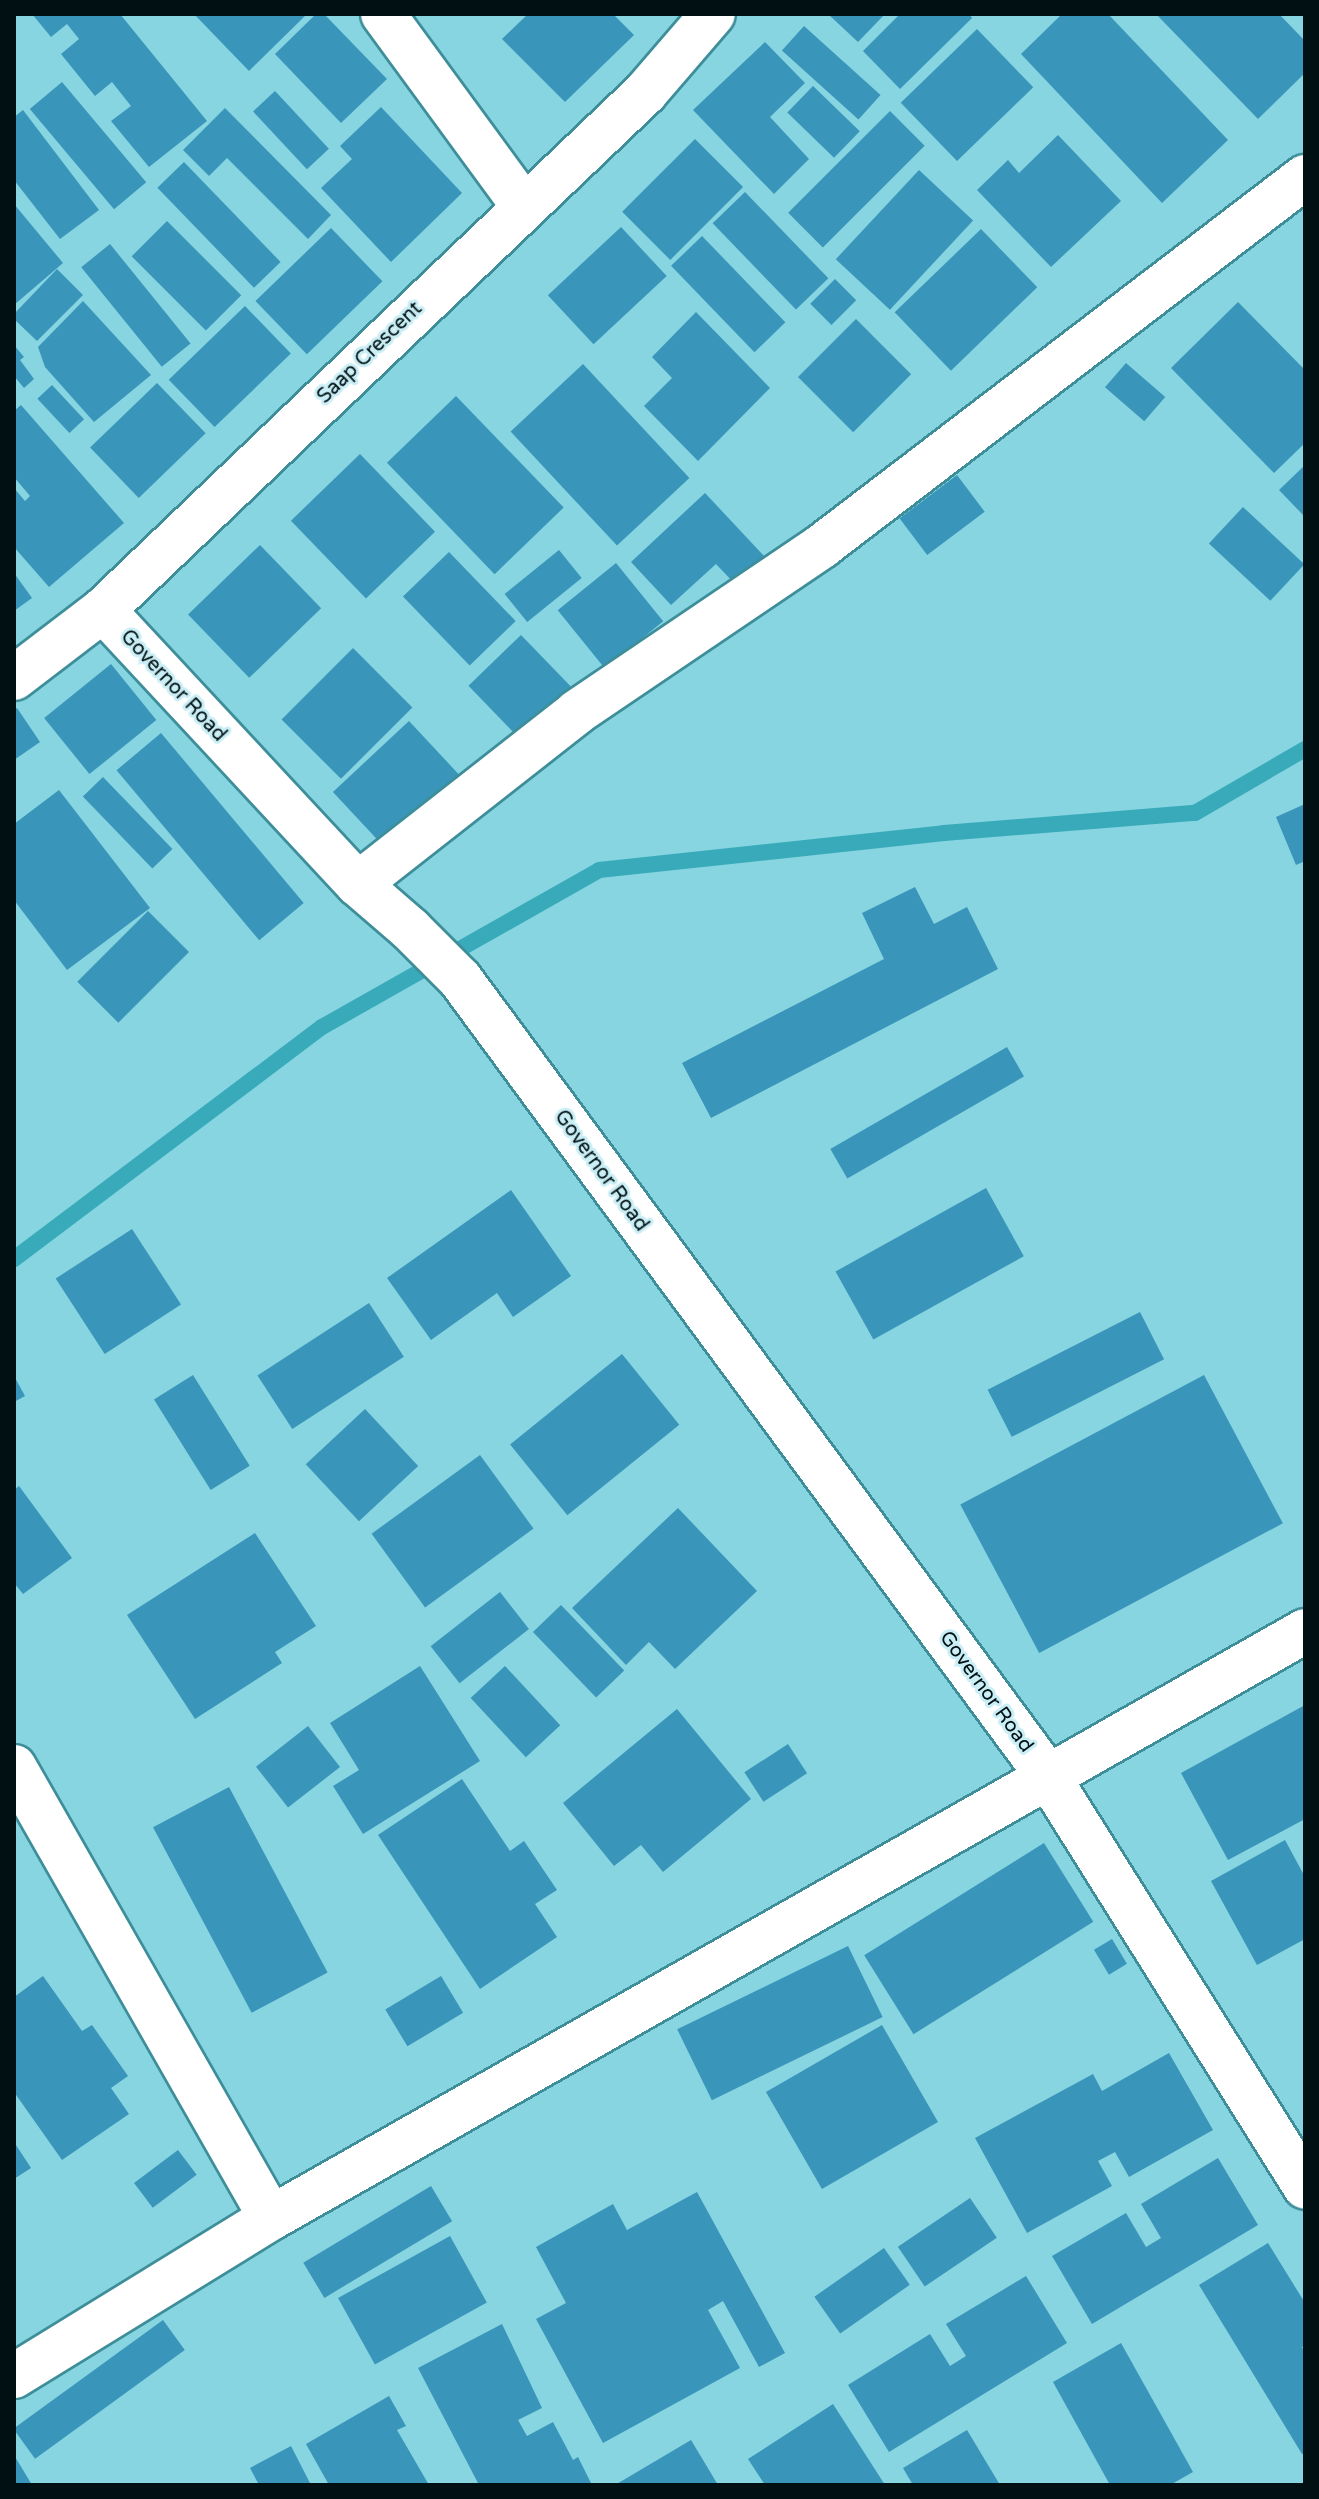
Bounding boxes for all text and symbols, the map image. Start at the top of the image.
street label: Saap Crescent [313,297,427,409]
street label: Governor Road [115,625,231,747]
street label: Governor Road [549,1106,653,1236]
street label: Governor Road [934,1627,1038,1757]

